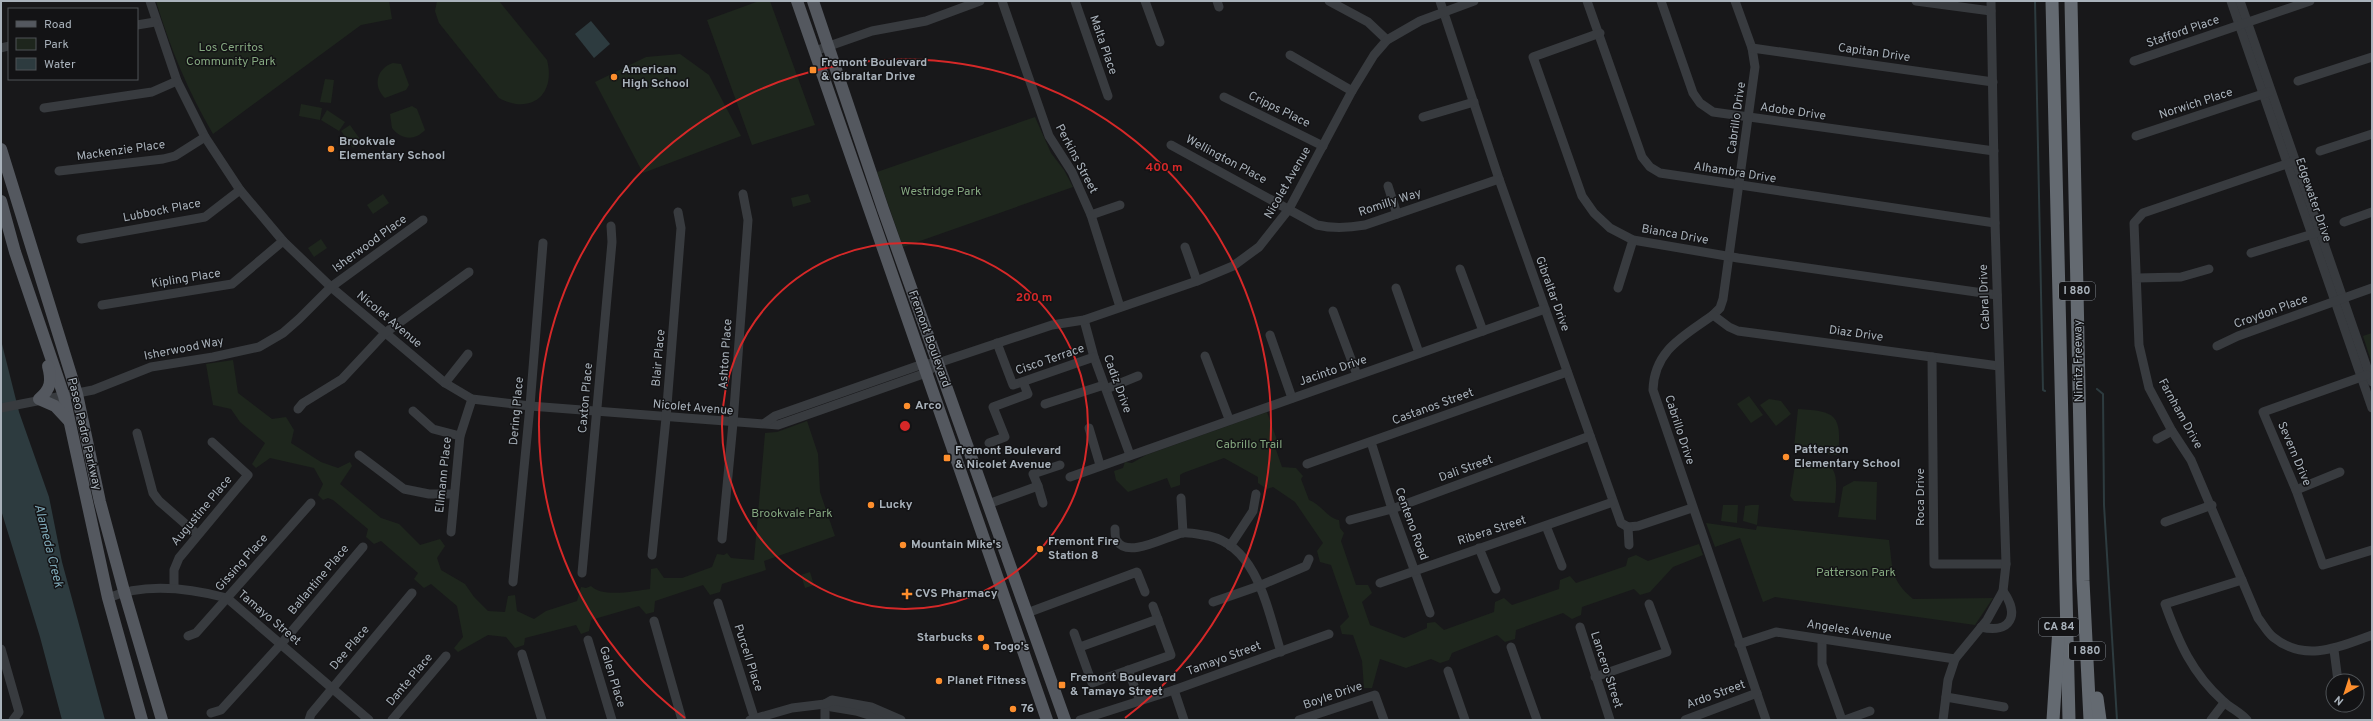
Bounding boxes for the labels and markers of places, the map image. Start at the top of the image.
place label: Fremont Boulevard & Gibraltar Drive [821,55,927,85]
place label: American High School [622,62,689,92]
marker: Fremont Boulevard & Gibraltar Drive [808,65,818,75]
marker: American High School [609,72,619,82]
place label: Brookvale Elementary School [339,134,445,164]
marker: Brookvale Elementary School [326,144,336,154]
place label: Arco [915,398,942,414]
marker: Arco [902,401,912,411]
centre of rings [898,419,912,433]
place label: Patterson Elementary School [1794,442,1900,472]
place label: Fremont Boulevard & Nicolet Avenue [955,443,1061,473]
marker: Patterson Elementary School [1781,452,1791,462]
marker: Fremont Boulevard & Nicolet Avenue [942,453,952,463]
place label: Lucky [879,497,913,513]
marker: Lucky [866,500,876,510]
place label: Fremont Fire Station 8 [1048,534,1119,564]
place label: Mountain Mike's [911,537,1002,553]
marker: Mountain Mike's [898,540,908,550]
marker: Fremont Fire Station 8 [1035,544,1045,554]
place label: CVS Pharmacy [915,586,998,602]
marker: CVS Pharmacy [902,589,912,599]
place label: Starbucks [917,630,973,646]
marker: Starbucks [976,633,986,643]
place label: Togo's [994,639,1030,655]
marker: Togo's [981,642,991,652]
place label: Fremont Boulevard & Tamayo Street [1070,670,1176,700]
place label: Planet Fitness [947,673,1027,689]
marker: Planet Fitness [934,676,944,686]
marker: Fremont Boulevard & Tamayo Street [1057,680,1067,690]
place label: 76 [1021,701,1034,717]
marker: 76 [1008,704,1018,714]

